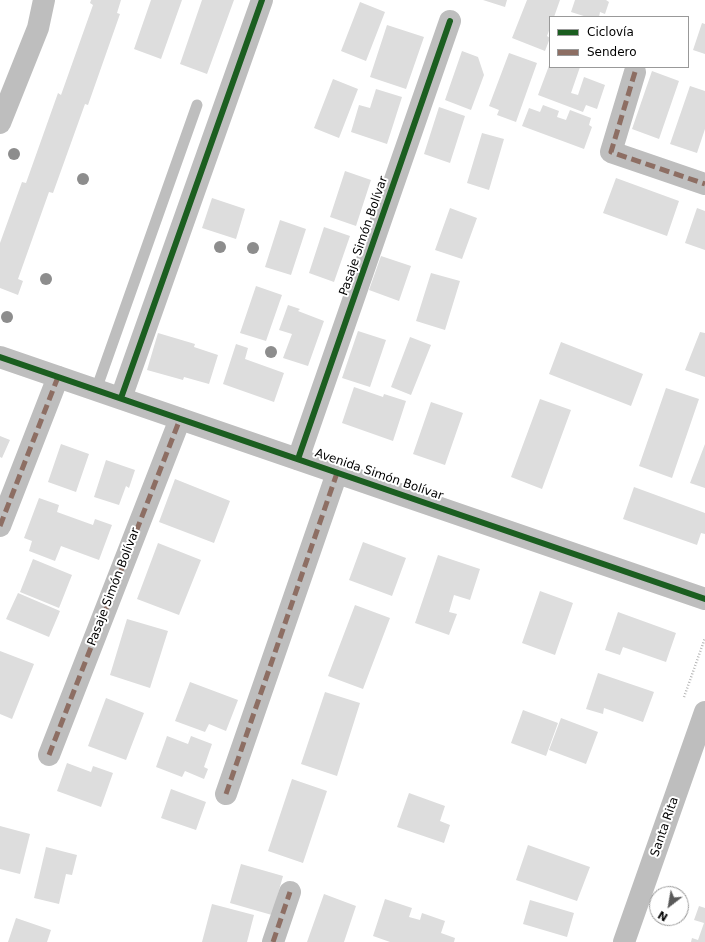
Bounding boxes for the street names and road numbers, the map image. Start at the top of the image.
street label: Pasaje Simón Bolívar [337,174,391,298]
street label: Avenida Simón Bolívar [313,446,445,504]
street label: Pasaje Simón Bolívar [85,526,143,648]
street label: Santa Rita [648,795,682,859]

